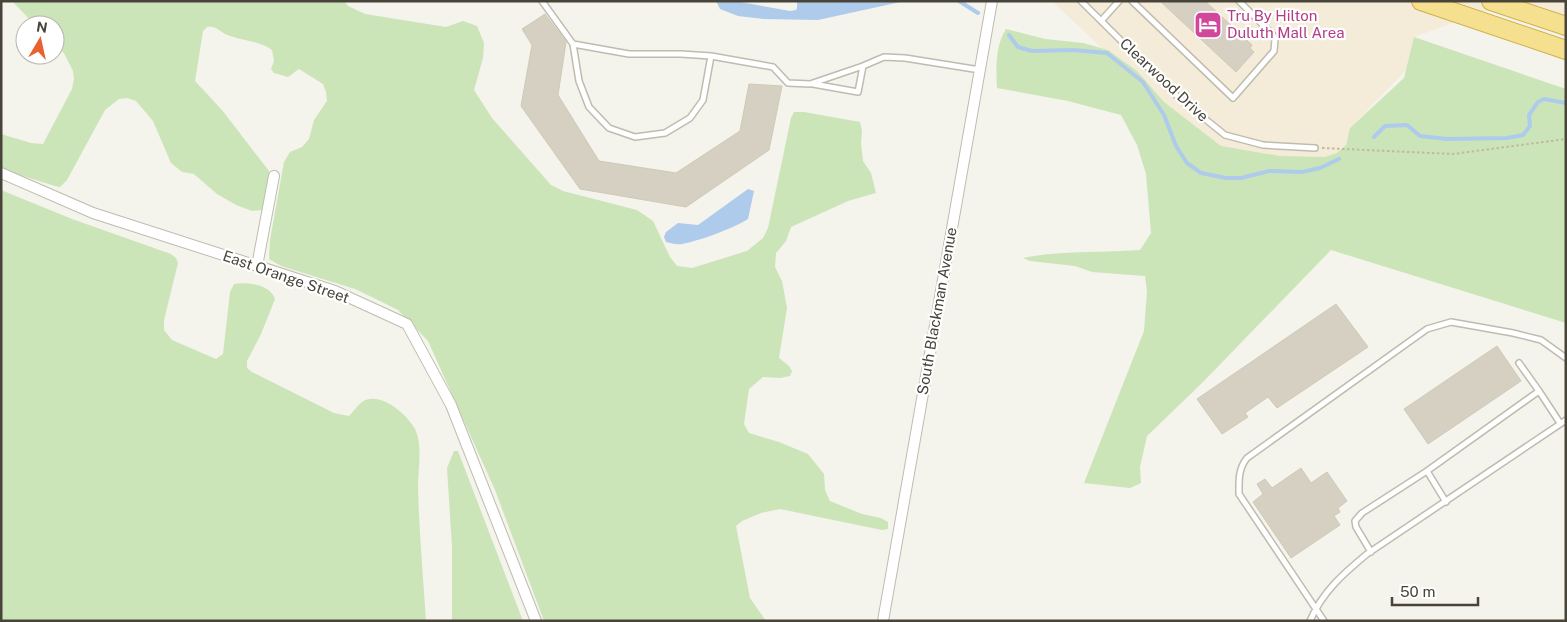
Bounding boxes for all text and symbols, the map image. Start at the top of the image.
place label: Tru By Hilton Duluth Mall Area [1227,7,1344,41]
hotel icon: Tru By Hilton Duluth Mall Area [1193,10,1223,40]
north arrow [15,15,65,65]
text: N [35,18,49,36]
street label: Clearwood Drive [1117,34,1212,125]
street label: South Blackman Avenue [913,226,960,396]
street label: East Orange Street [221,247,352,306]
scale bar [1392,574,1478,606]
text: 50 m [1400,583,1435,600]

